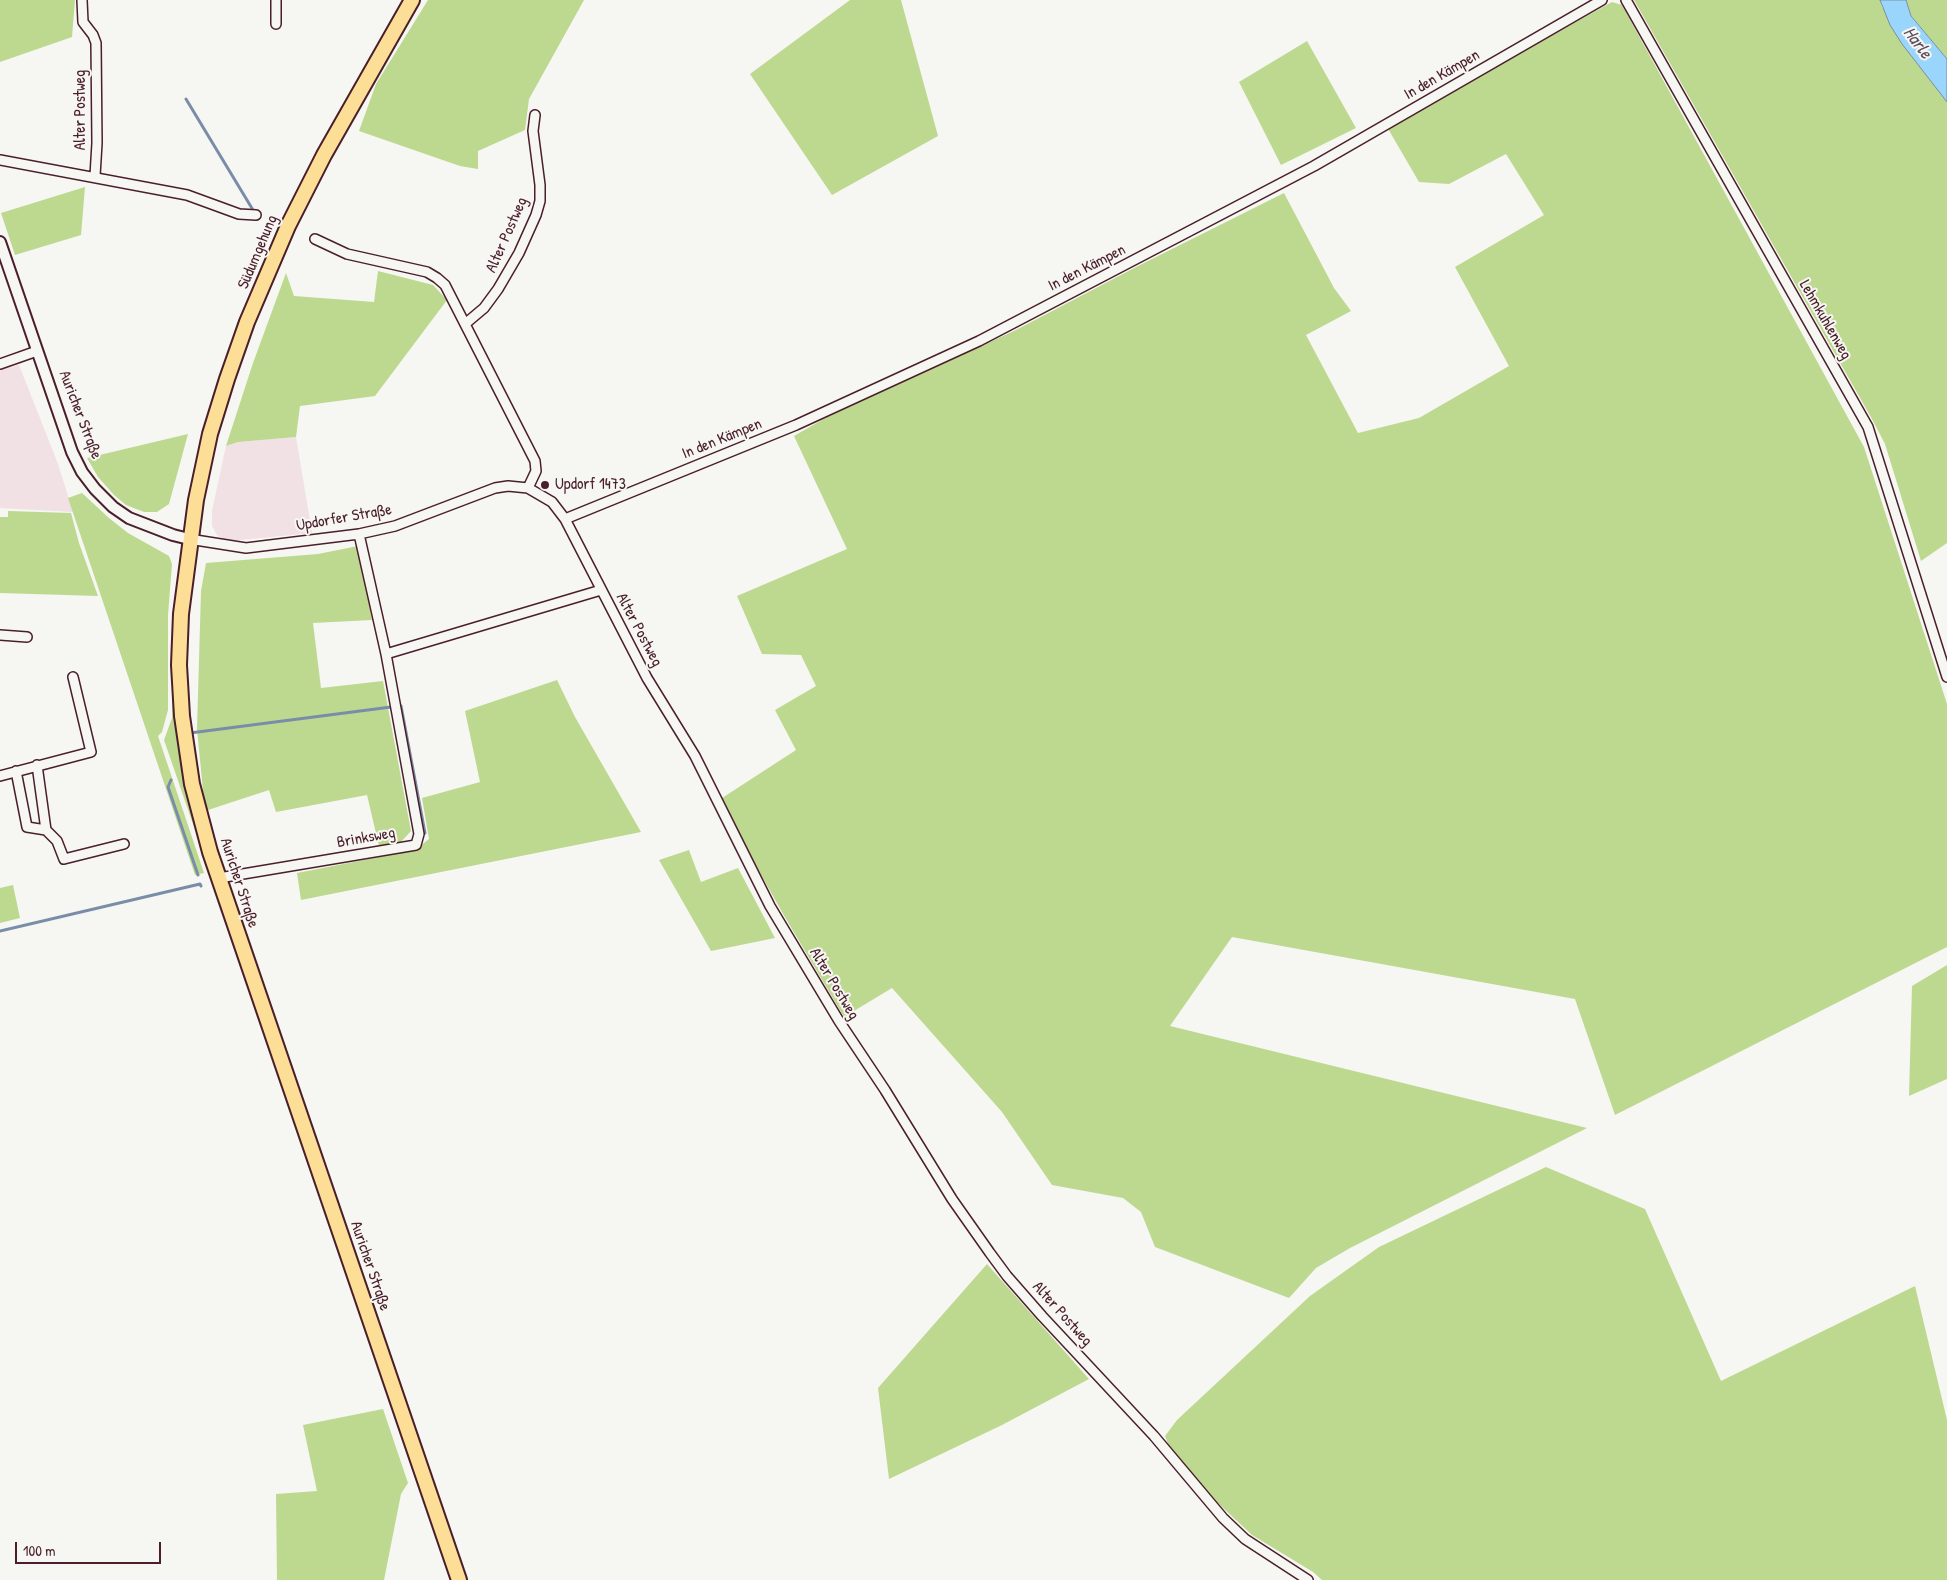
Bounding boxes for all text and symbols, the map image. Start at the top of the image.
water label: Harle [1898,23,1936,63]
street label: In den Kämpen [1401,46,1483,104]
street label: Alter Postweg [71,70,91,150]
street label: Alter Postweg [482,194,532,276]
street label: Südumgehung [234,212,282,292]
street label: In den Kämpen [1045,240,1129,296]
street label: Lehmkuhlenweg [1795,277,1855,363]
street label: Auricher Straße [54,368,106,462]
street label: In den Kämpen [679,414,765,464]
place label: Updorf 1473 [555,475,626,495]
marker: Updorf 1473 [539,479,551,491]
street label: Updorfer Straße [295,500,393,536]
street label: Alter Postweg [612,590,666,670]
street label: Brinksweg [335,823,397,853]
street label: Auricher Straße [215,836,263,930]
street label: Alter Postweg [805,945,863,1023]
street label: Auricher Straße [346,1219,394,1313]
street label: Alter Postweg [1028,1278,1096,1350]
scale bar [18,1532,164,1564]
text: 100 m [23,1540,56,1561]

